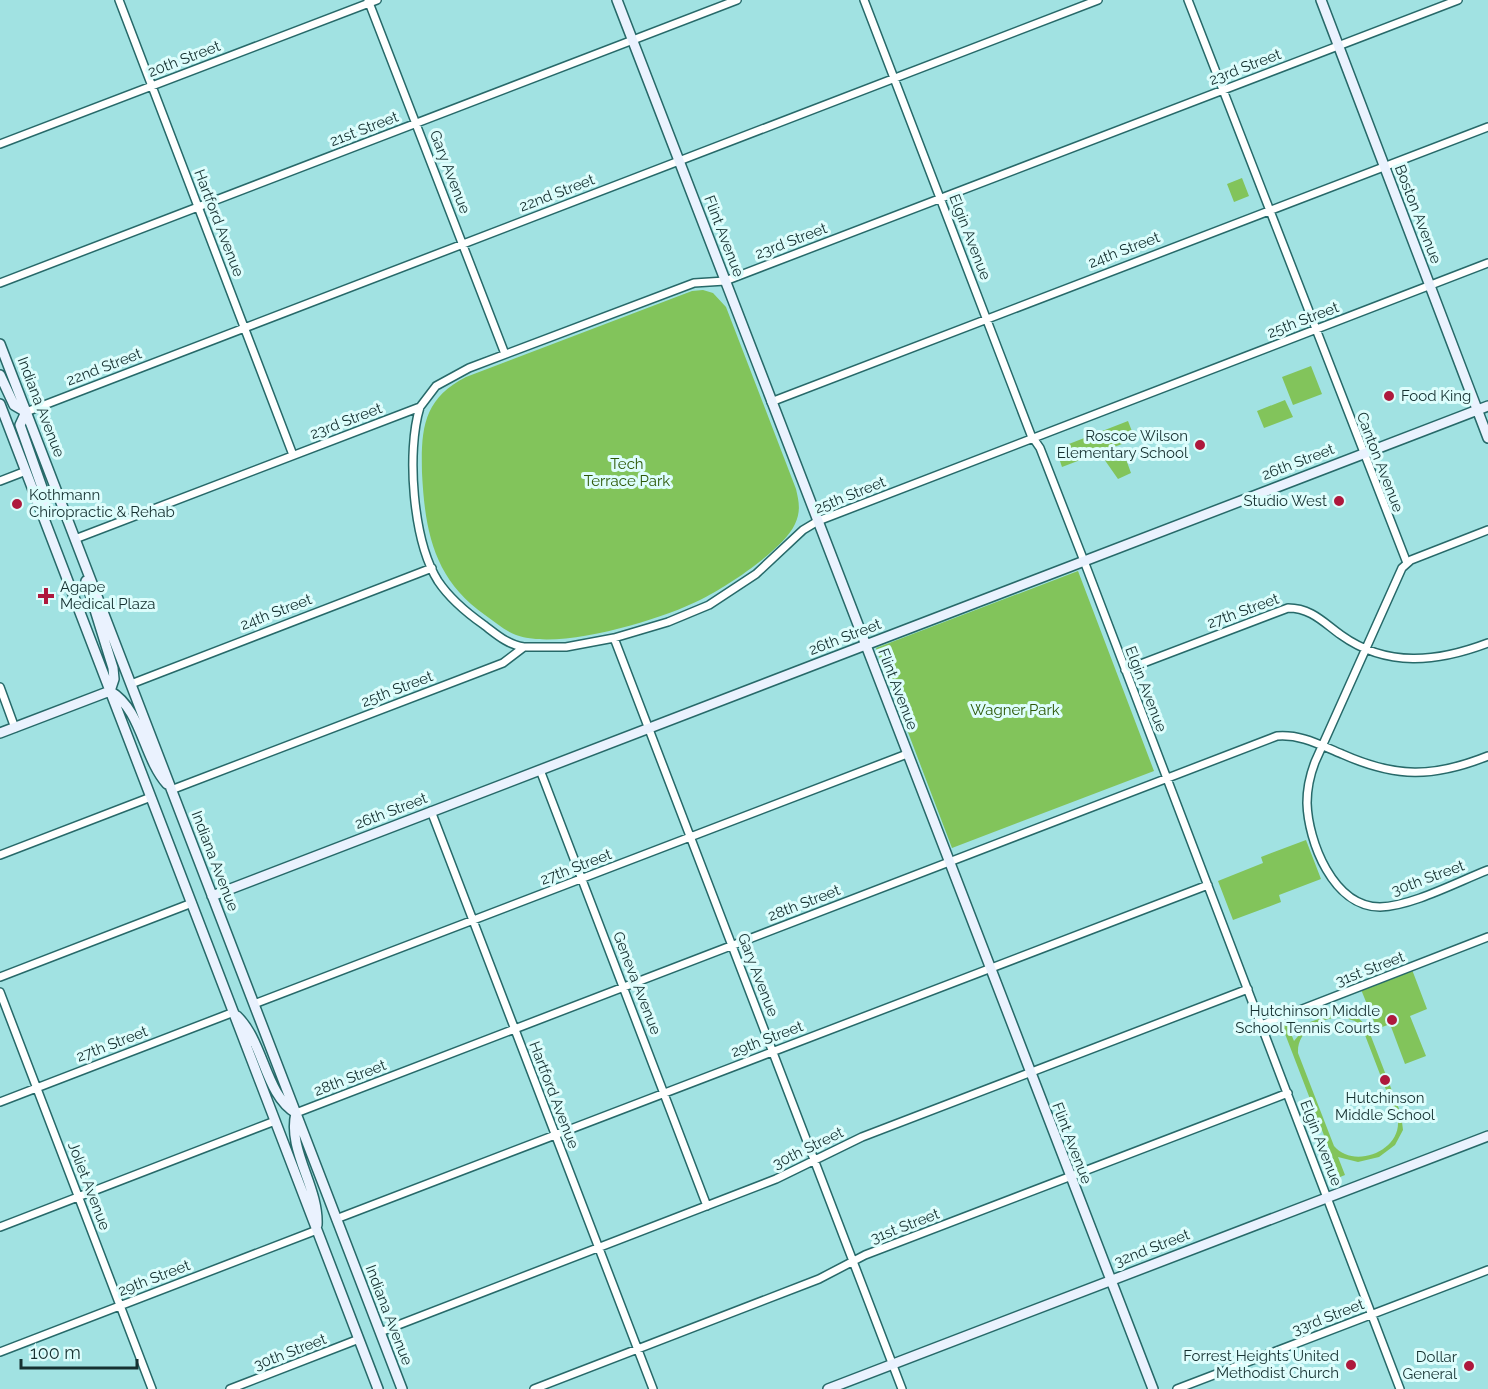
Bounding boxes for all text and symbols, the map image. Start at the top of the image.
street label: 20th Street [145,37,223,81]
street label: 23rd Street [1206,45,1284,89]
street label: 21st Street [327,108,401,150]
street label: Gary Avenue [426,128,474,216]
street label: Boston Avenue [1391,162,1445,266]
street label: Hartford Avenue [190,167,248,279]
street label: 22nd Street [517,170,597,216]
street label: Elgin Avenue [945,192,995,283]
street label: Flint Avenue [700,193,748,279]
street label: 23rd Street [752,219,830,263]
street label: 24th Street [1086,228,1162,272]
street label: 25th Street [1265,298,1341,342]
street label: 22nd Street [64,344,144,390]
street label: Indiana Avenue [14,354,68,460]
place label: Food King [1401,387,1471,405]
marker: Food King [1382,389,1396,403]
street label: 23rd Street [307,399,385,443]
street label: Canton Avenue [1353,409,1407,515]
place label: Roscoe Wilson Elementary School [1057,427,1189,462]
marker: Roscoe Wilson Elementary School [1193,438,1207,452]
street label: 26th Street [1259,440,1337,484]
park label: Tech Terrace Park [584,455,670,490]
street label: 25th Street [812,473,888,517]
place label: Kothmann Chiropractic & Rehab [29,486,175,521]
place label: Studio West [1243,492,1327,510]
marker: Studio West [1332,494,1346,508]
marker: Kothmann Chiropractic & Rehab [10,497,24,511]
place label: Agape Medical Plaza [60,578,155,613]
marker: Agape Medical Plaza [37,587,55,605]
street label: 24th Street [238,590,314,634]
street label: 27th Street [1205,590,1281,632]
street label: 26th Street [806,615,884,659]
street label: Elgin Avenue [1121,644,1171,735]
street label: Flint Avenue [874,646,922,732]
street label: 25th Street [359,667,435,711]
park label: Wagner Park [970,701,1060,719]
street label: 26th Street [352,789,430,833]
street label: Indiana Avenue [188,808,242,914]
street label: 27th Street [538,845,614,889]
street label: 30th Street [1389,856,1467,900]
street label: 28th Street [765,881,843,925]
street label: Geneva Avenue [609,929,665,1037]
street label: Gary Avenue [734,931,782,1019]
street label: 31st Street [1333,948,1407,990]
place label: Hutchinson Middle School Tennis Courts [1235,1002,1380,1037]
marker: Hutchinson Middle School Tennis Courts [1385,1013,1399,1027]
street label: 29th Street [728,1017,806,1061]
street label: 27th Street [74,1022,150,1066]
street label: Hartford Avenue [525,1039,583,1151]
street label: 28th Street [311,1056,389,1100]
marker: Hutchinson Middle School [1378,1073,1392,1087]
place label: Hutchinson Middle School [1335,1089,1436,1124]
street label: Elgin Avenue [1296,1098,1346,1189]
street label: Flint Avenue [1048,1100,1096,1186]
street label: 30th Street [770,1123,846,1173]
street label: Joliet Avenue [64,1139,114,1233]
street label: 31st Street [868,1205,942,1247]
street label: 32nd Street [1112,1225,1192,1271]
street label: 29th Street [115,1256,193,1300]
street label: Indiana Avenue [362,1262,416,1368]
street label: 33rd Street [1289,1295,1367,1339]
street label: 30th Street [251,1330,329,1374]
scale bar [21,1332,136,1370]
text: 100 m [30,1342,81,1363]
place label: Forrest Heights United Methodist Church [1183,1347,1339,1382]
place label: Dollar General [1402,1348,1458,1383]
marker: Forrest Heights United Methodist Church [1344,1358,1358,1372]
marker: Dollar General [1462,1359,1476,1373]

